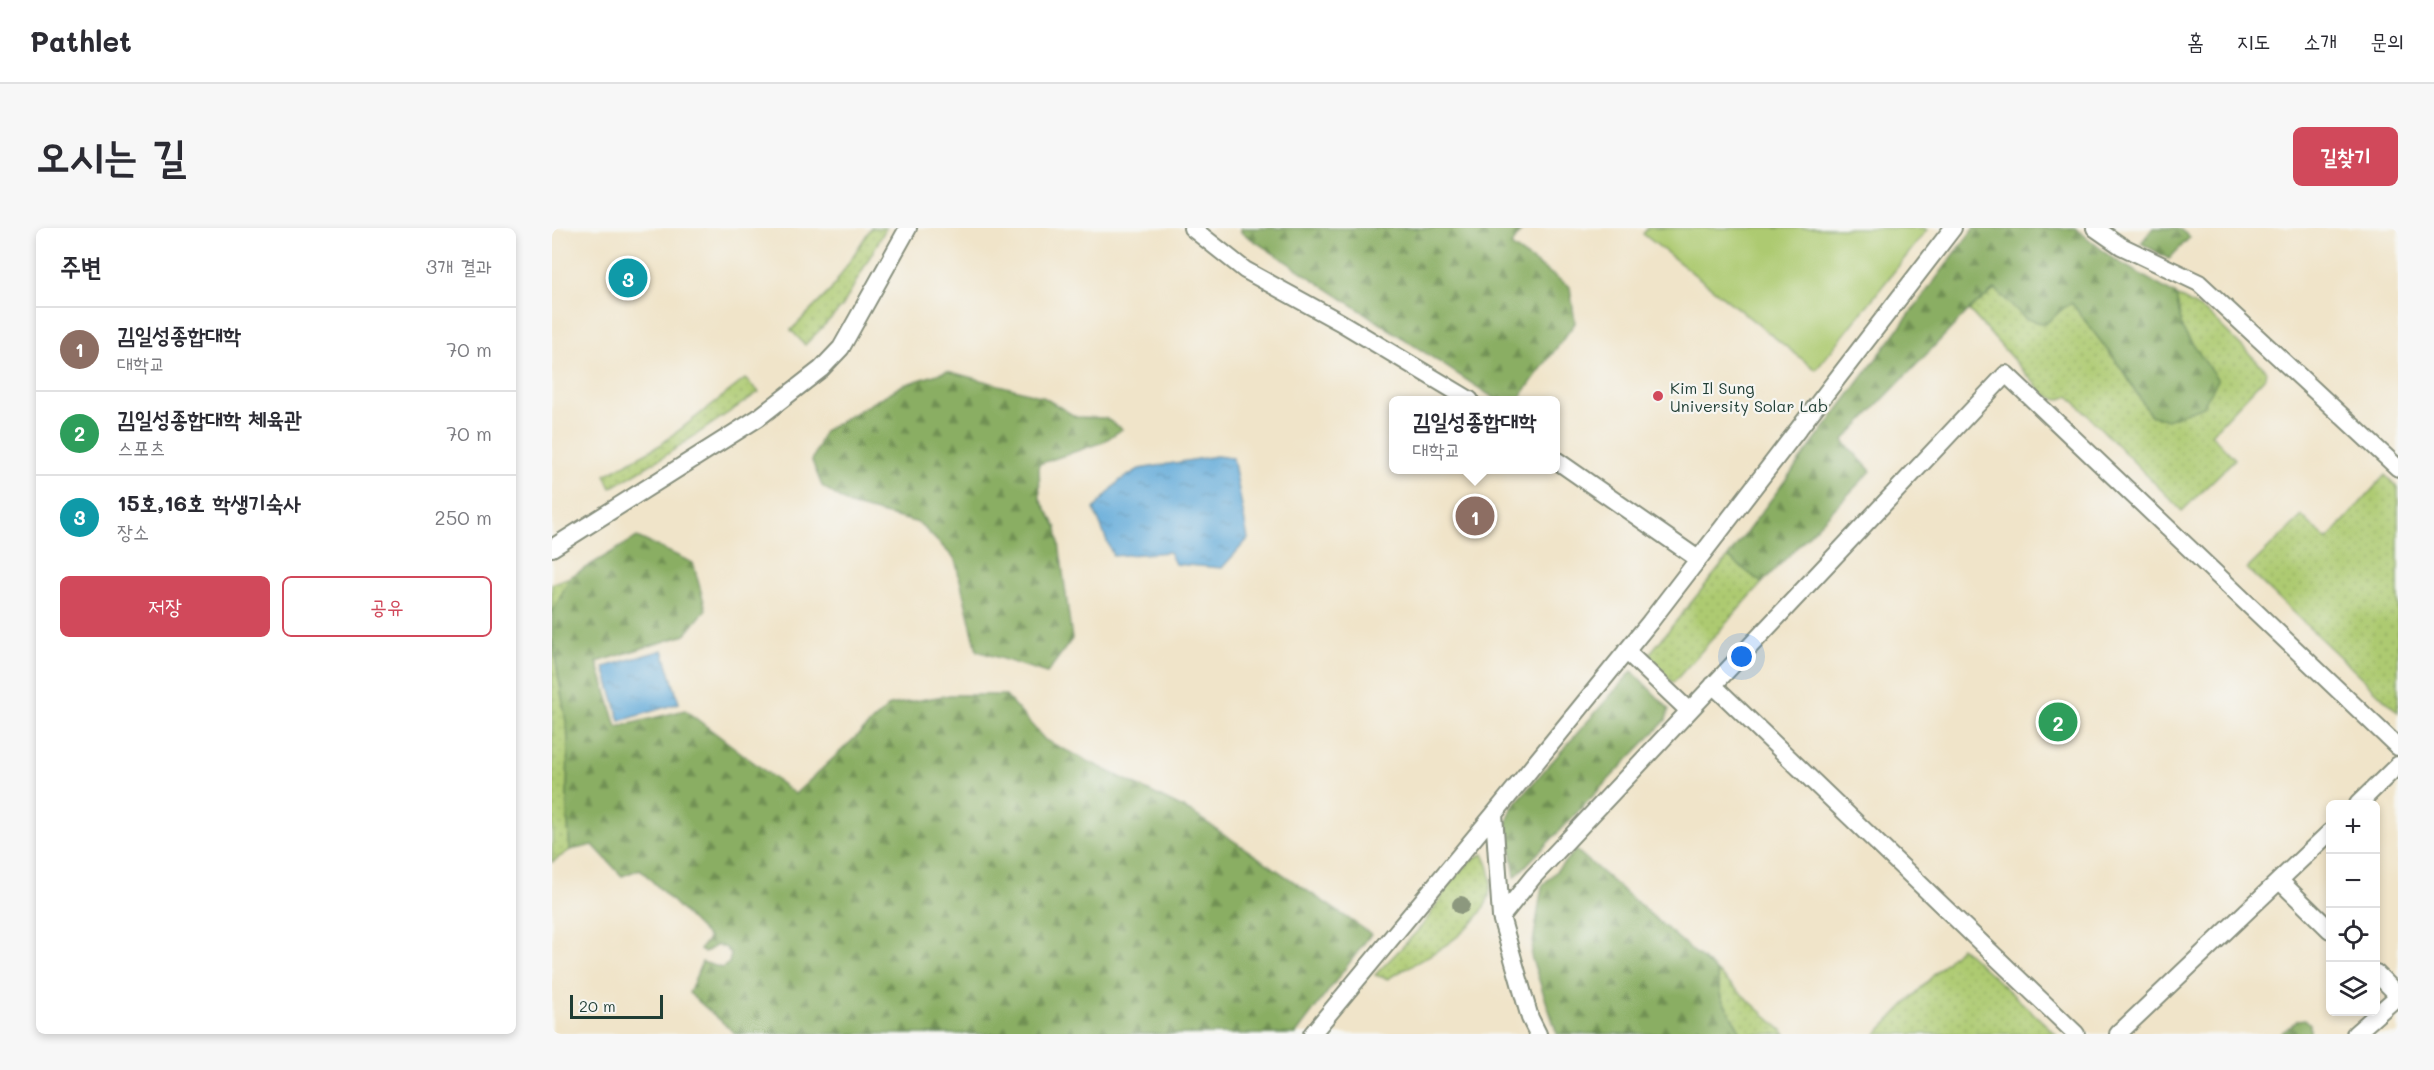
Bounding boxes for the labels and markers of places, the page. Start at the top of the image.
pin: 3 [608,256,648,300]
place label: Kim Il Sung University Solar Lab [1670,377,1828,416]
marker: Kim Il Sung University Solar Lab [1651,389,1665,403]
pin: 1 [1456,494,1494,538]
pin: 2 [2038,700,2078,744]

